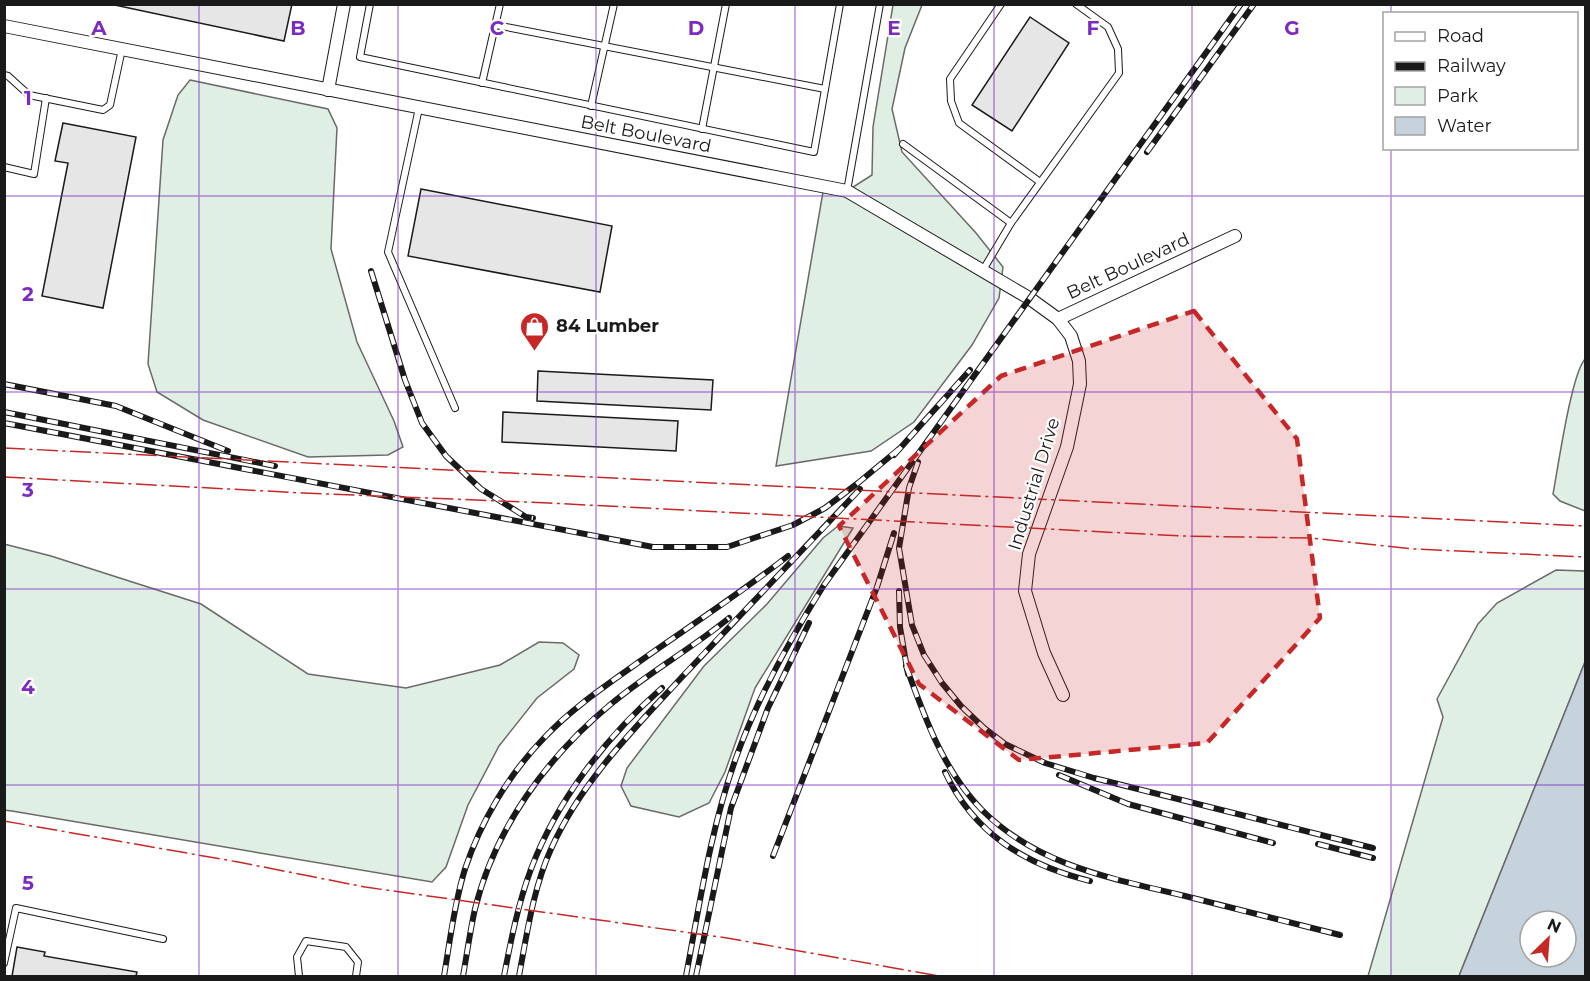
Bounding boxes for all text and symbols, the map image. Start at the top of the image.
legend [1383,12,1578,150]
text: A [90,16,107,40]
text: B [290,16,306,40]
text: C [490,16,505,40]
text: D [688,16,704,40]
text: E [887,16,901,40]
text: F [1087,16,1100,40]
text: G [1284,16,1300,40]
text: Road [1437,25,1484,47]
text: Railway [1437,55,1506,77]
text: Park [1437,85,1478,107]
text: 1 [24,86,32,110]
street label: Belt Boulevard [579,111,713,157]
text: Water [1437,115,1492,137]
street label: Belt Boulevard [1063,228,1193,304]
text: 2 [22,282,34,306]
shop icon: 84 Lumber [519,310,551,352]
place label: 84 Lumber [556,315,659,337]
street label: Industrial Drive [1003,415,1065,553]
text: 3 [21,478,34,502]
text: 4 [21,675,35,699]
text: 5 [22,871,34,895]
north arrow [1518,909,1578,969]
text: N [1544,915,1564,937]

